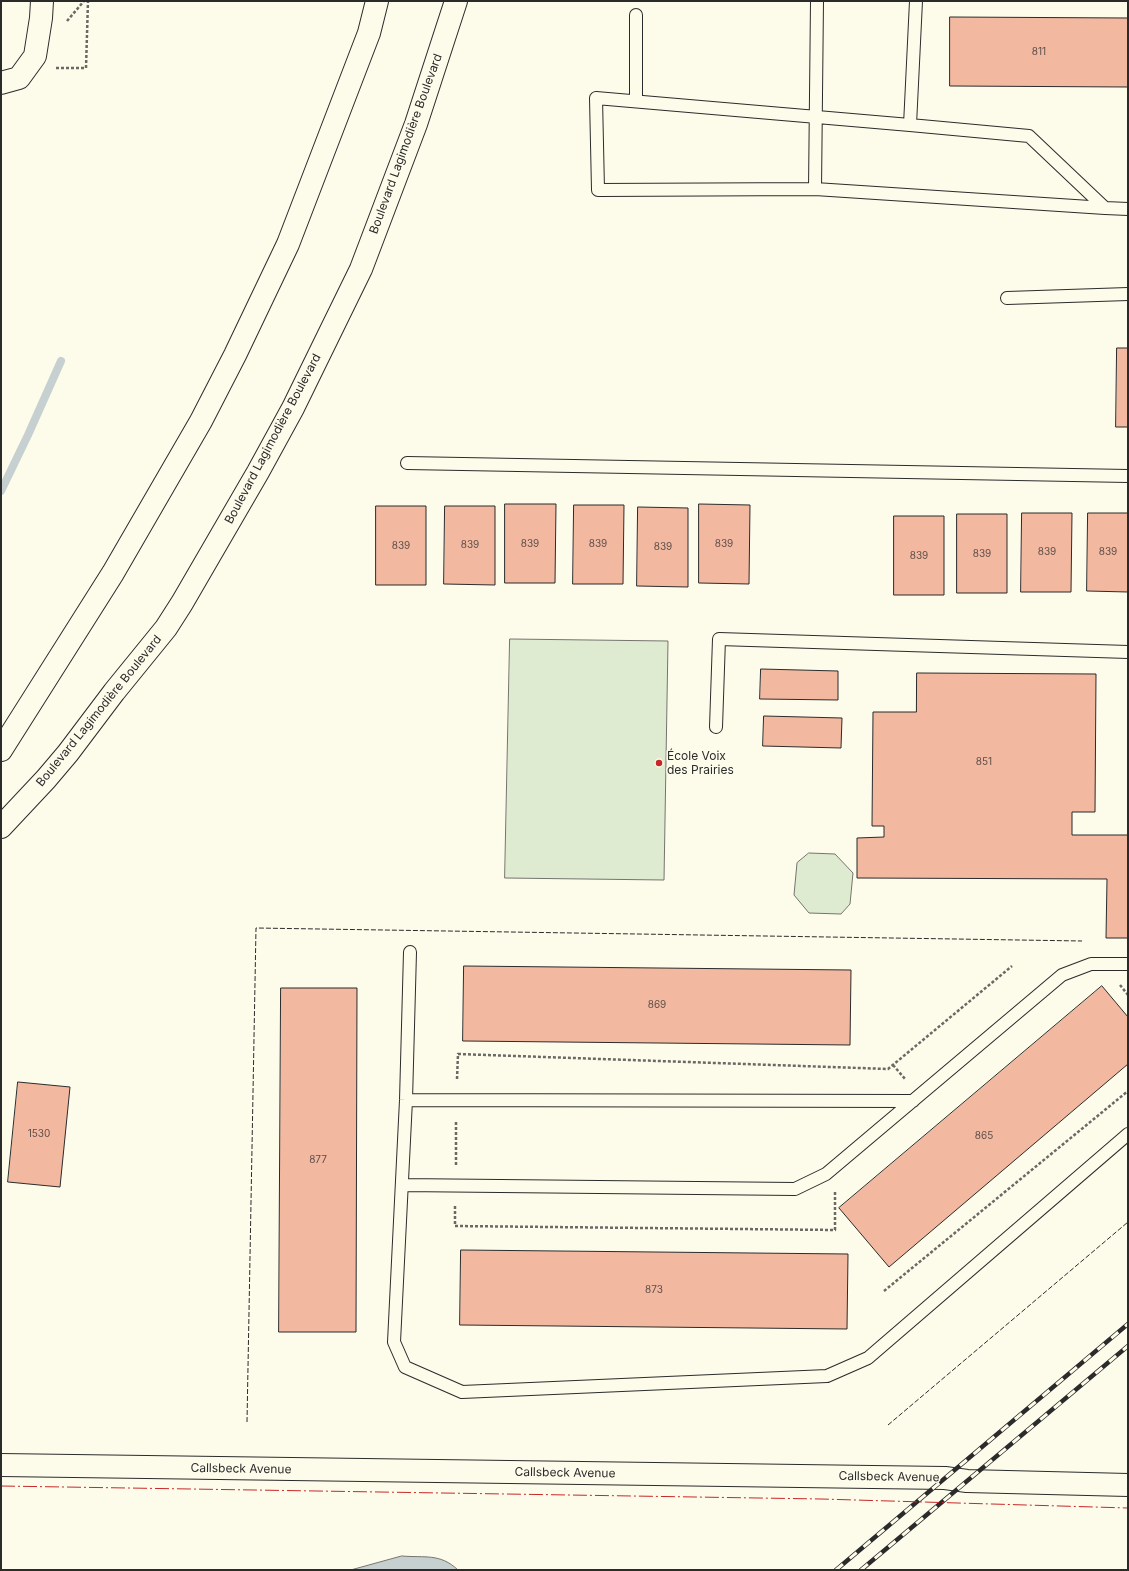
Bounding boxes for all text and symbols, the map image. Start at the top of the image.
house number: 811 [1032,46,1046,58]
street label: Boulevard Lagimodière Boulevard [367,52,445,236]
street label: Boulevard Lagimodière Boulevard [222,351,324,527]
house number: 839 [521,538,539,550]
house number: 839 [589,538,607,550]
house number: 839 [715,538,733,550]
house number: 839 [461,539,479,551]
house number: 839 [392,540,410,552]
house number: 839 [654,541,672,553]
house number: 839 [1038,546,1056,558]
house number: 839 [1099,546,1117,558]
house number: 839 [973,548,991,560]
house number: 839 [910,550,928,562]
street label: Boulevard Lagimodière Boulevard [33,632,165,790]
place label: École Voix des Prairies [667,749,734,777]
house number: 851 [976,756,992,768]
marker: École Voix des Prairies [654,758,664,768]
house number: 869 [648,999,666,1011]
house number: 1530 [28,1128,50,1140]
house number: 865 [975,1130,993,1142]
house number: 877 [309,1154,327,1166]
house number: 873 [645,1284,663,1296]
street label: Callsbeck Avenue [190,1461,292,1477]
street label: Callsbeck Avenue [514,1465,616,1481]
street label: Callsbeck Avenue [838,1469,940,1485]

